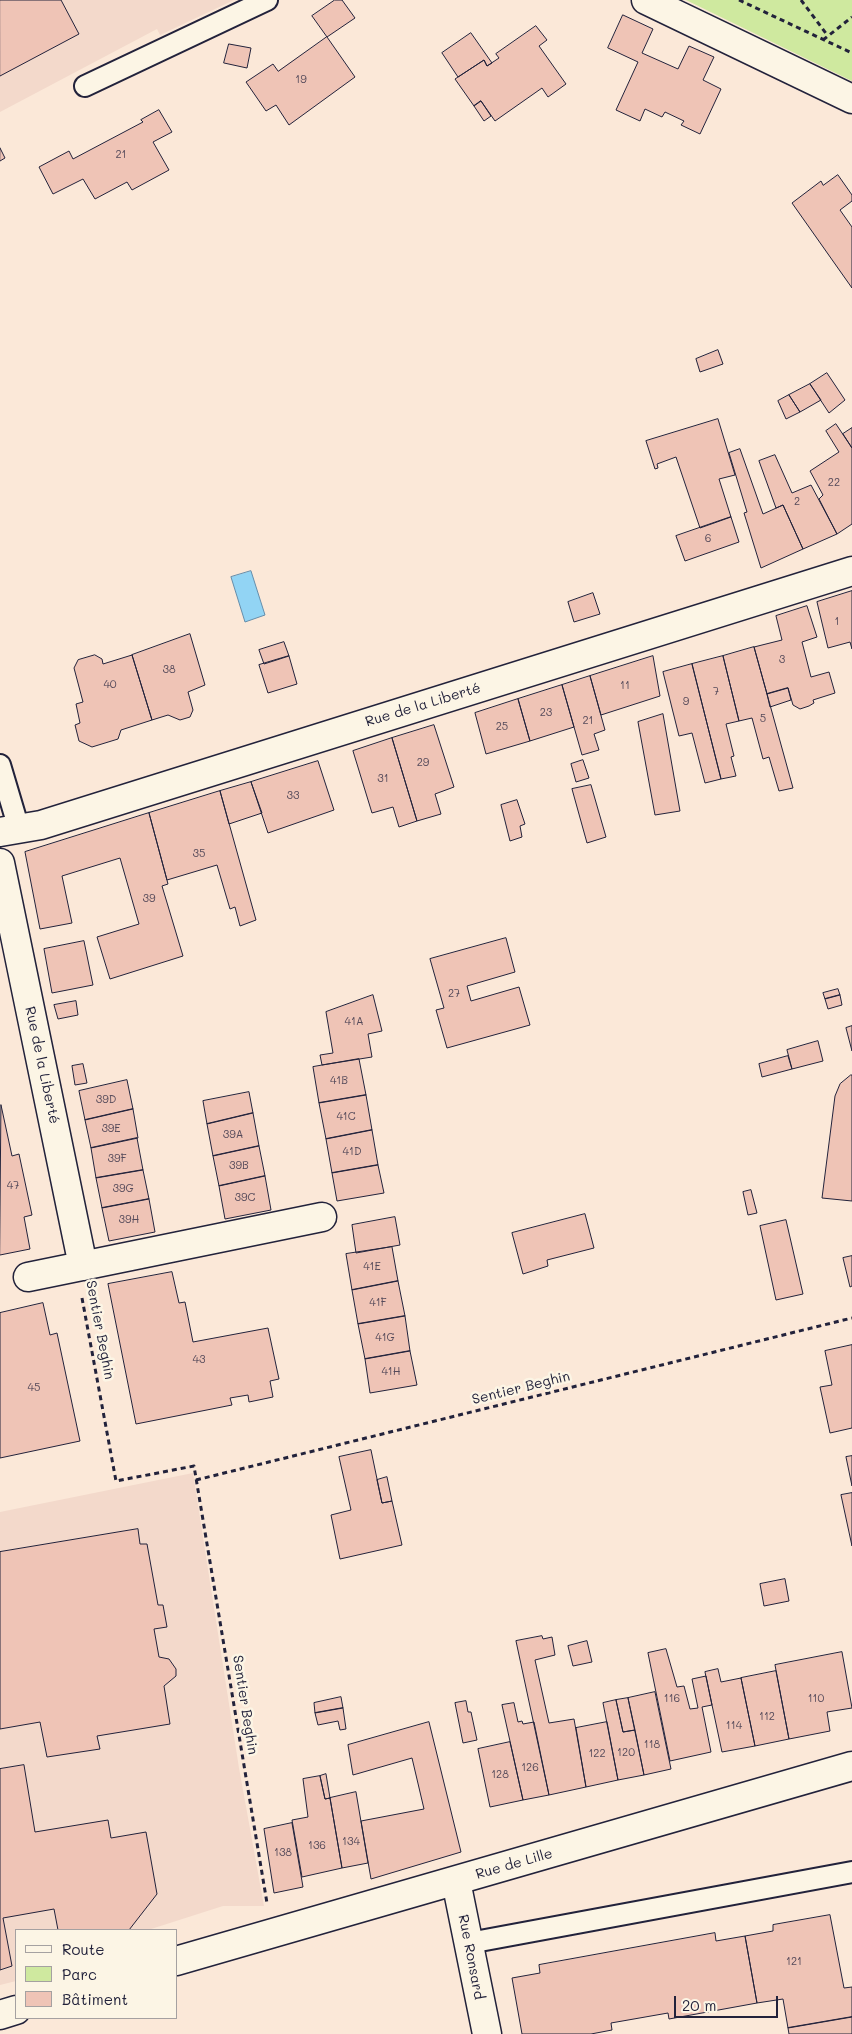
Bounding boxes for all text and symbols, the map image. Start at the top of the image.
house number: 19 [295,73,307,87]
house number: 21 [115,148,127,162]
house number: 22 [828,476,840,490]
house number: 2 [794,495,800,509]
house number: 6 [705,532,711,546]
house number: 1 [835,615,839,629]
house number: 3 [779,653,785,667]
house number: 38 [162,663,176,677]
house number: 40 [103,678,117,692]
street label: Rue de la Liberté [363,679,483,731]
house number: 11 [620,679,630,693]
house number: 7 [713,685,719,699]
house number: 9 [683,695,689,709]
house number: 23 [540,706,552,720]
house number: 5 [760,712,766,726]
house number: 21 [582,714,594,728]
house number: 25 [496,720,508,734]
house number: 29 [417,756,429,770]
house number: 31 [377,772,389,786]
house number: 33 [287,789,299,803]
house number: 35 [193,847,205,861]
house number: 39 [143,892,155,906]
house number: 27 [448,987,460,1001]
street label: Rue de la Liberté [21,1005,63,1125]
house number: 41A [345,1015,363,1029]
house number: 41B [330,1074,348,1088]
house number: 39D [96,1093,116,1107]
house number: 41C [336,1110,356,1124]
house number: 39E [101,1122,121,1136]
house number: 39A [223,1128,243,1142]
house number: 41D [343,1145,361,1159]
house number: 39F [107,1152,127,1166]
house number: 39B [229,1159,249,1173]
house number: 47 [7,1179,19,1193]
house number: 39G [112,1182,134,1196]
house number: 39C [235,1191,255,1205]
house number: 39H [119,1213,139,1227]
house number: 41E [363,1260,381,1274]
street label: Sentier Beghin [82,1279,118,1381]
house number: 41F [369,1296,387,1310]
house number: 41G [375,1331,395,1345]
house number: 43 [193,1353,205,1367]
house number: 41H [381,1365,401,1379]
street label: Sentier Beghin [470,1368,572,1408]
house number: 45 [28,1381,40,1395]
street label: Sentier Beghin [229,1654,261,1756]
house number: 116 [664,1692,680,1706]
house number: 110 [808,1692,824,1706]
house number: 112 [759,1710,775,1724]
house number: 114 [726,1719,742,1733]
house number: 118 [644,1738,660,1752]
house number: 120 [617,1746,635,1760]
house number: 122 [588,1747,606,1761]
house number: 126 [521,1761,539,1775]
house number: 128 [491,1768,509,1782]
house number: 134 [342,1835,360,1849]
house number: 136 [308,1839,326,1853]
street label: Rue de Lille [474,1845,554,1883]
house number: 138 [274,1846,292,1860]
street label: Rue Ronsard [455,1913,487,2001]
legend [15,1929,178,2019]
text: Route [62,1939,105,1959]
house number: 121 [786,1955,802,1969]
text: Parc [62,1964,97,1984]
scale bar [677,1986,781,2018]
text: Bâtiment [62,1989,128,2009]
text: 20 m [682,1995,716,2015]

